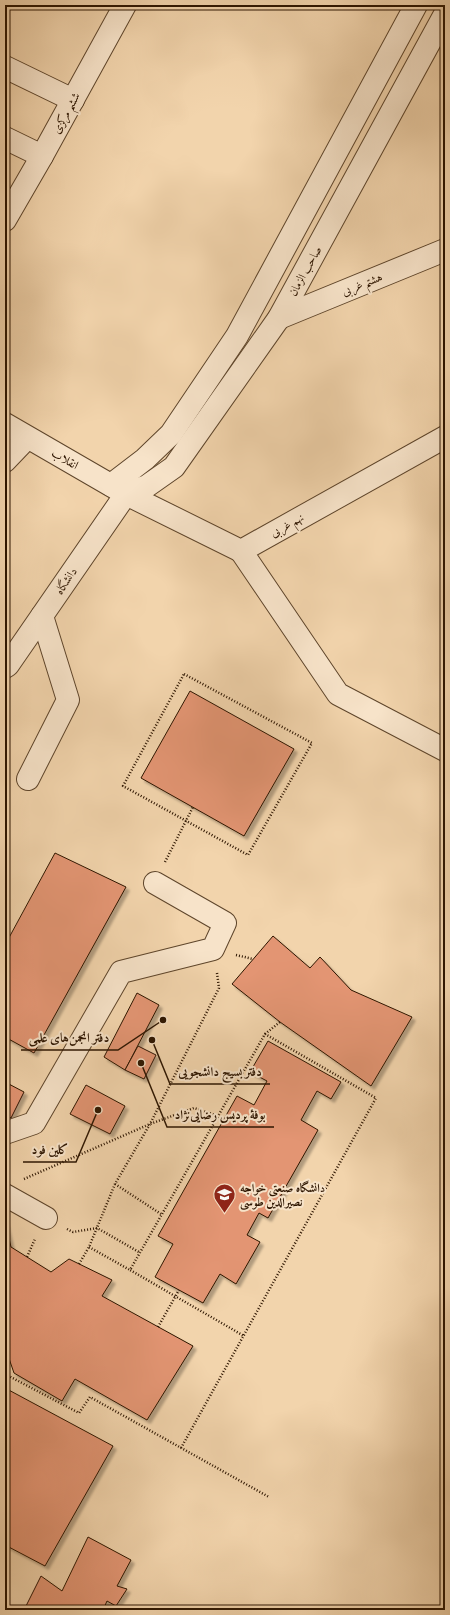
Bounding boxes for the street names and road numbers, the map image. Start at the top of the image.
street label: ششم مرکزی [49,90,87,138]
street label: صاحب الزمان [286,244,326,299]
street label: هشتم غربی [340,270,386,303]
street label: انقلاب [48,446,81,474]
street label: نهم غربی [268,510,308,543]
street label: دانشگاه [51,564,82,598]

